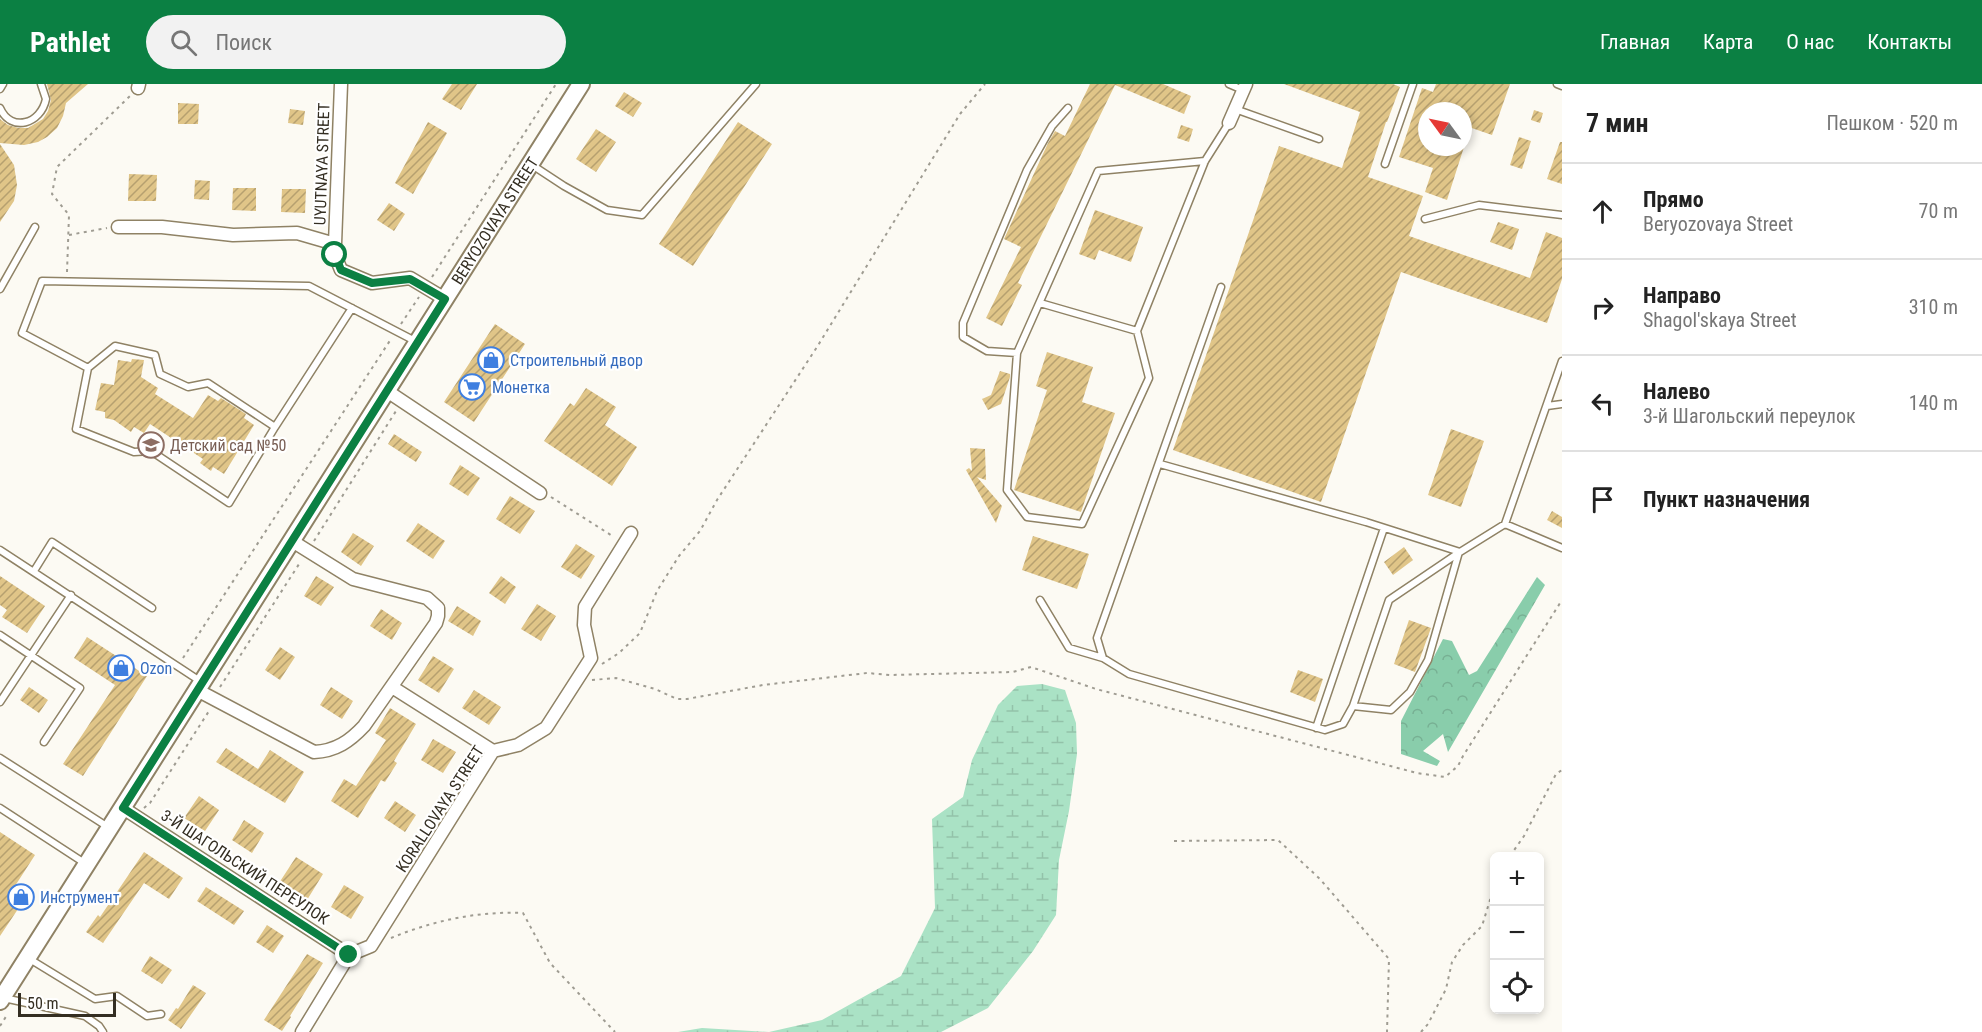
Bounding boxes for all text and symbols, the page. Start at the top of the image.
search box [146,15,566,69]
text: Pathlet [30,26,110,59]
icon: search [167,26,200,59]
text: Поиск [215,30,272,55]
text: Главная [1600,30,1670,54]
text: Карта [1703,30,1753,54]
text: О нас [1786,30,1834,54]
text: Контакты [1867,30,1952,54]
street label: UYUTNAYA STREET [310,102,334,226]
north arrow [1418,102,1472,156]
text: 7 мин [1586,108,1648,138]
text: Пешком · 520 m [1826,111,1958,135]
street label: BERYOZOVAYA STREET [447,153,542,288]
text: Прямо [1643,187,1704,212]
icon: ahead [1586,195,1619,228]
text: 70 m [1919,199,1958,223]
text: Beryozovaya Street [1643,212,1793,236]
route start [321,241,347,267]
text: Направо [1643,283,1721,308]
icon: right [1586,291,1619,324]
text: 310 m [1909,295,1958,319]
text: Shagol'skaya Street [1643,308,1797,332]
shop icon: Строительный двор [476,345,506,375]
place label: Строительный двор [510,351,643,370]
supermarket icon: Монетка [457,372,487,402]
place label: Монетка [492,378,550,397]
text: Налево [1643,379,1710,404]
icon: left [1586,387,1619,420]
text: 140 m [1909,391,1958,415]
text: 3-й Шагольский переулок [1643,404,1856,428]
school or university icon: Детский сад №50 [136,430,166,460]
place label: Детский сад №50 [170,436,286,455]
icon: arrive [1586,483,1619,516]
text: Пункт назначения [1643,487,1810,512]
shop icon: Ozon [106,653,136,683]
place label: Ozon [140,659,172,678]
street label: KORALLOVAYA STREET [392,742,488,876]
street label: 3-Й ШАГОЛЬСКИЙ ПЕРЕУЛОК [158,806,332,928]
map controls [1490,852,1544,1014]
button: + [1490,852,1544,906]
shop icon: Инструмент [6,882,36,912]
place label: Инструмент [40,888,120,907]
button: − [1490,906,1544,960]
route end [335,941,361,967]
button: locate [1490,960,1544,1014]
scale bar [18,990,116,1018]
text: 50 m [27,994,59,1013]

